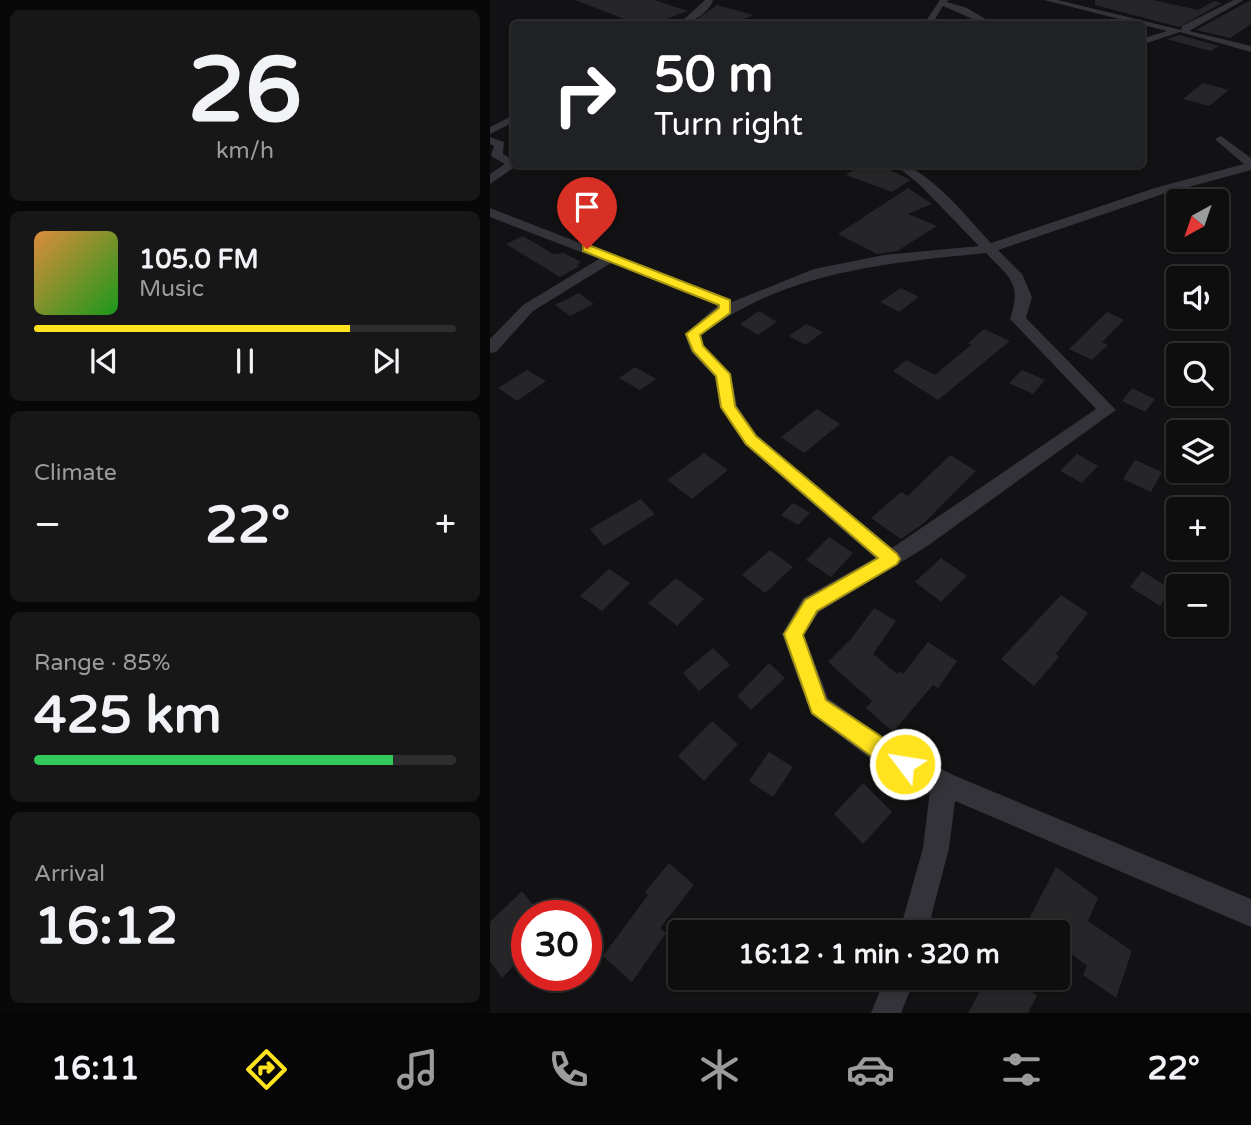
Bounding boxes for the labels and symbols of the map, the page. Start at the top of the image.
pin [557,177,617,249]
north arrow [1166,189,1228,252]
position arrow [868,727,942,801]
speed limit sign: 30 [511,900,602,991]

